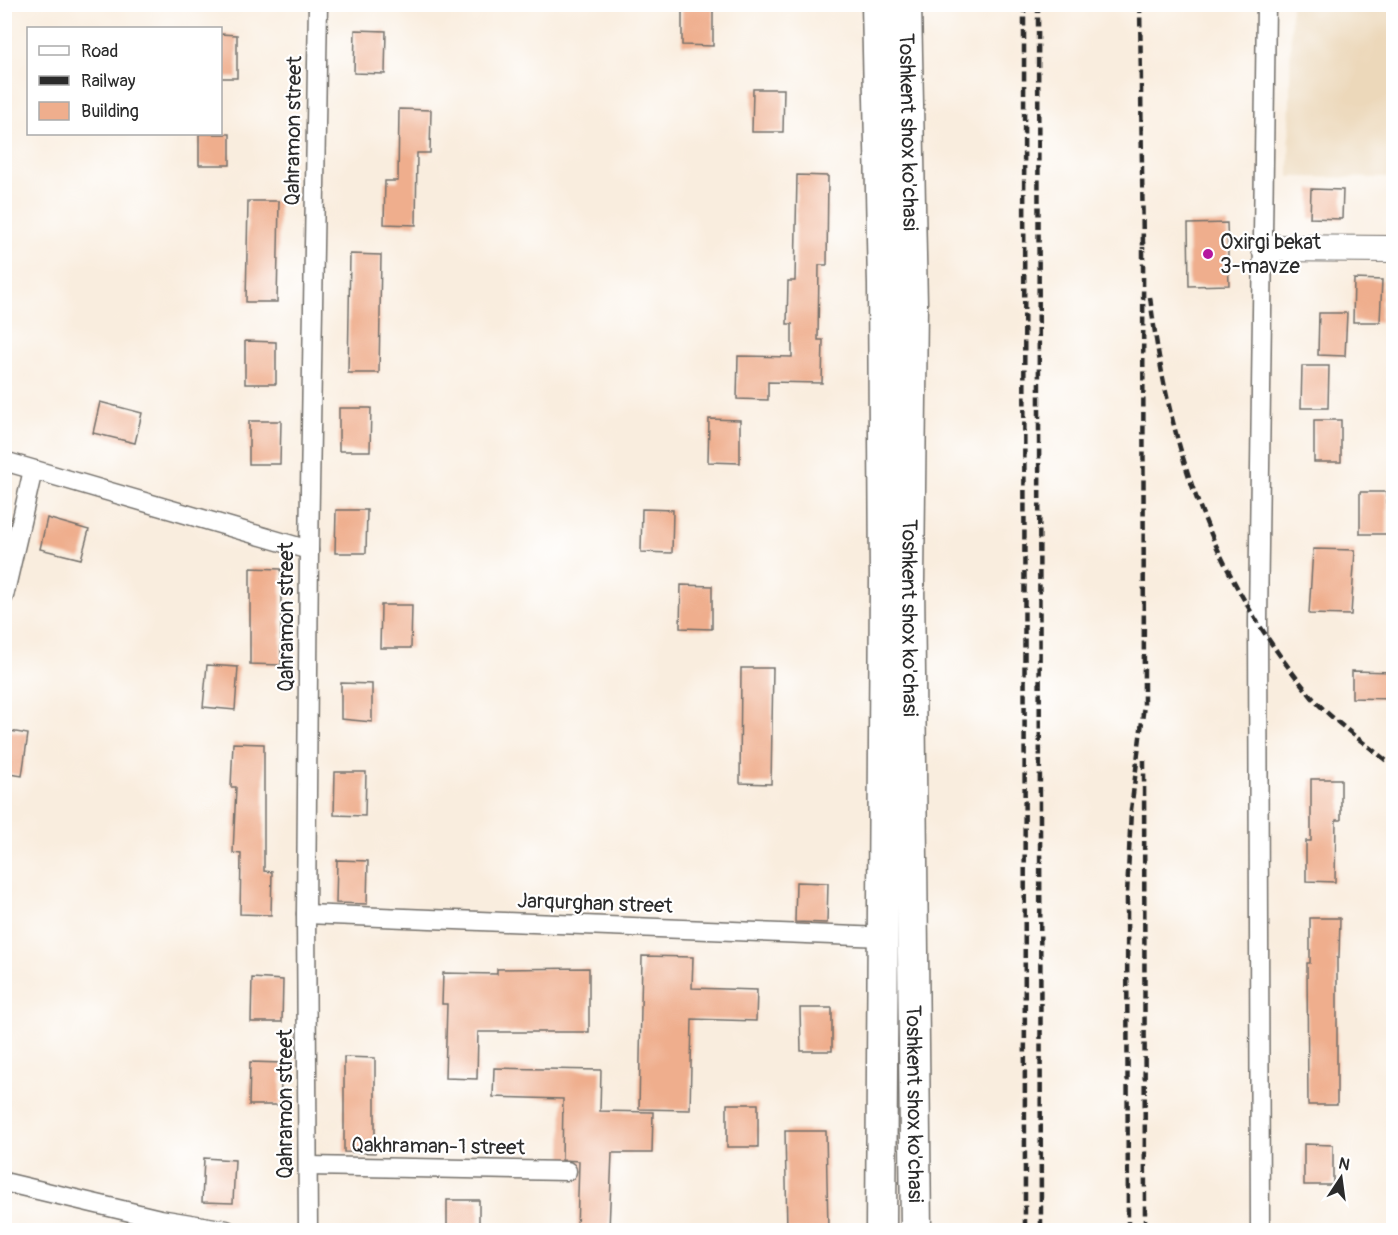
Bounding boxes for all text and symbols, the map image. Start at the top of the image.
legend [27,27,222,135]
street label: Toshkent shox ko'chasi [893,33,924,231]
text: Road [81,40,118,63]
street label: Qahramon street [279,55,308,206]
text: Railway [81,70,136,93]
text: Building [81,100,139,123]
place label: Oxirgi bekat 3-mavze [1220,229,1321,280]
marker: Oxirgi bekat 3-mavze [1201,247,1215,261]
street label: Toshkent shox ko'chasi [895,519,923,717]
street label: Qahramon street [273,541,300,692]
street label: Jarqurghan street [517,887,674,920]
street label: Toshkent shox ko'chasi [900,1005,929,1203]
street label: Qahramon street [272,1028,299,1179]
street label: Qakhraman-1 street [351,1131,526,1162]
north arrow [1311,1148,1371,1208]
text: N [1337,1153,1352,1175]

